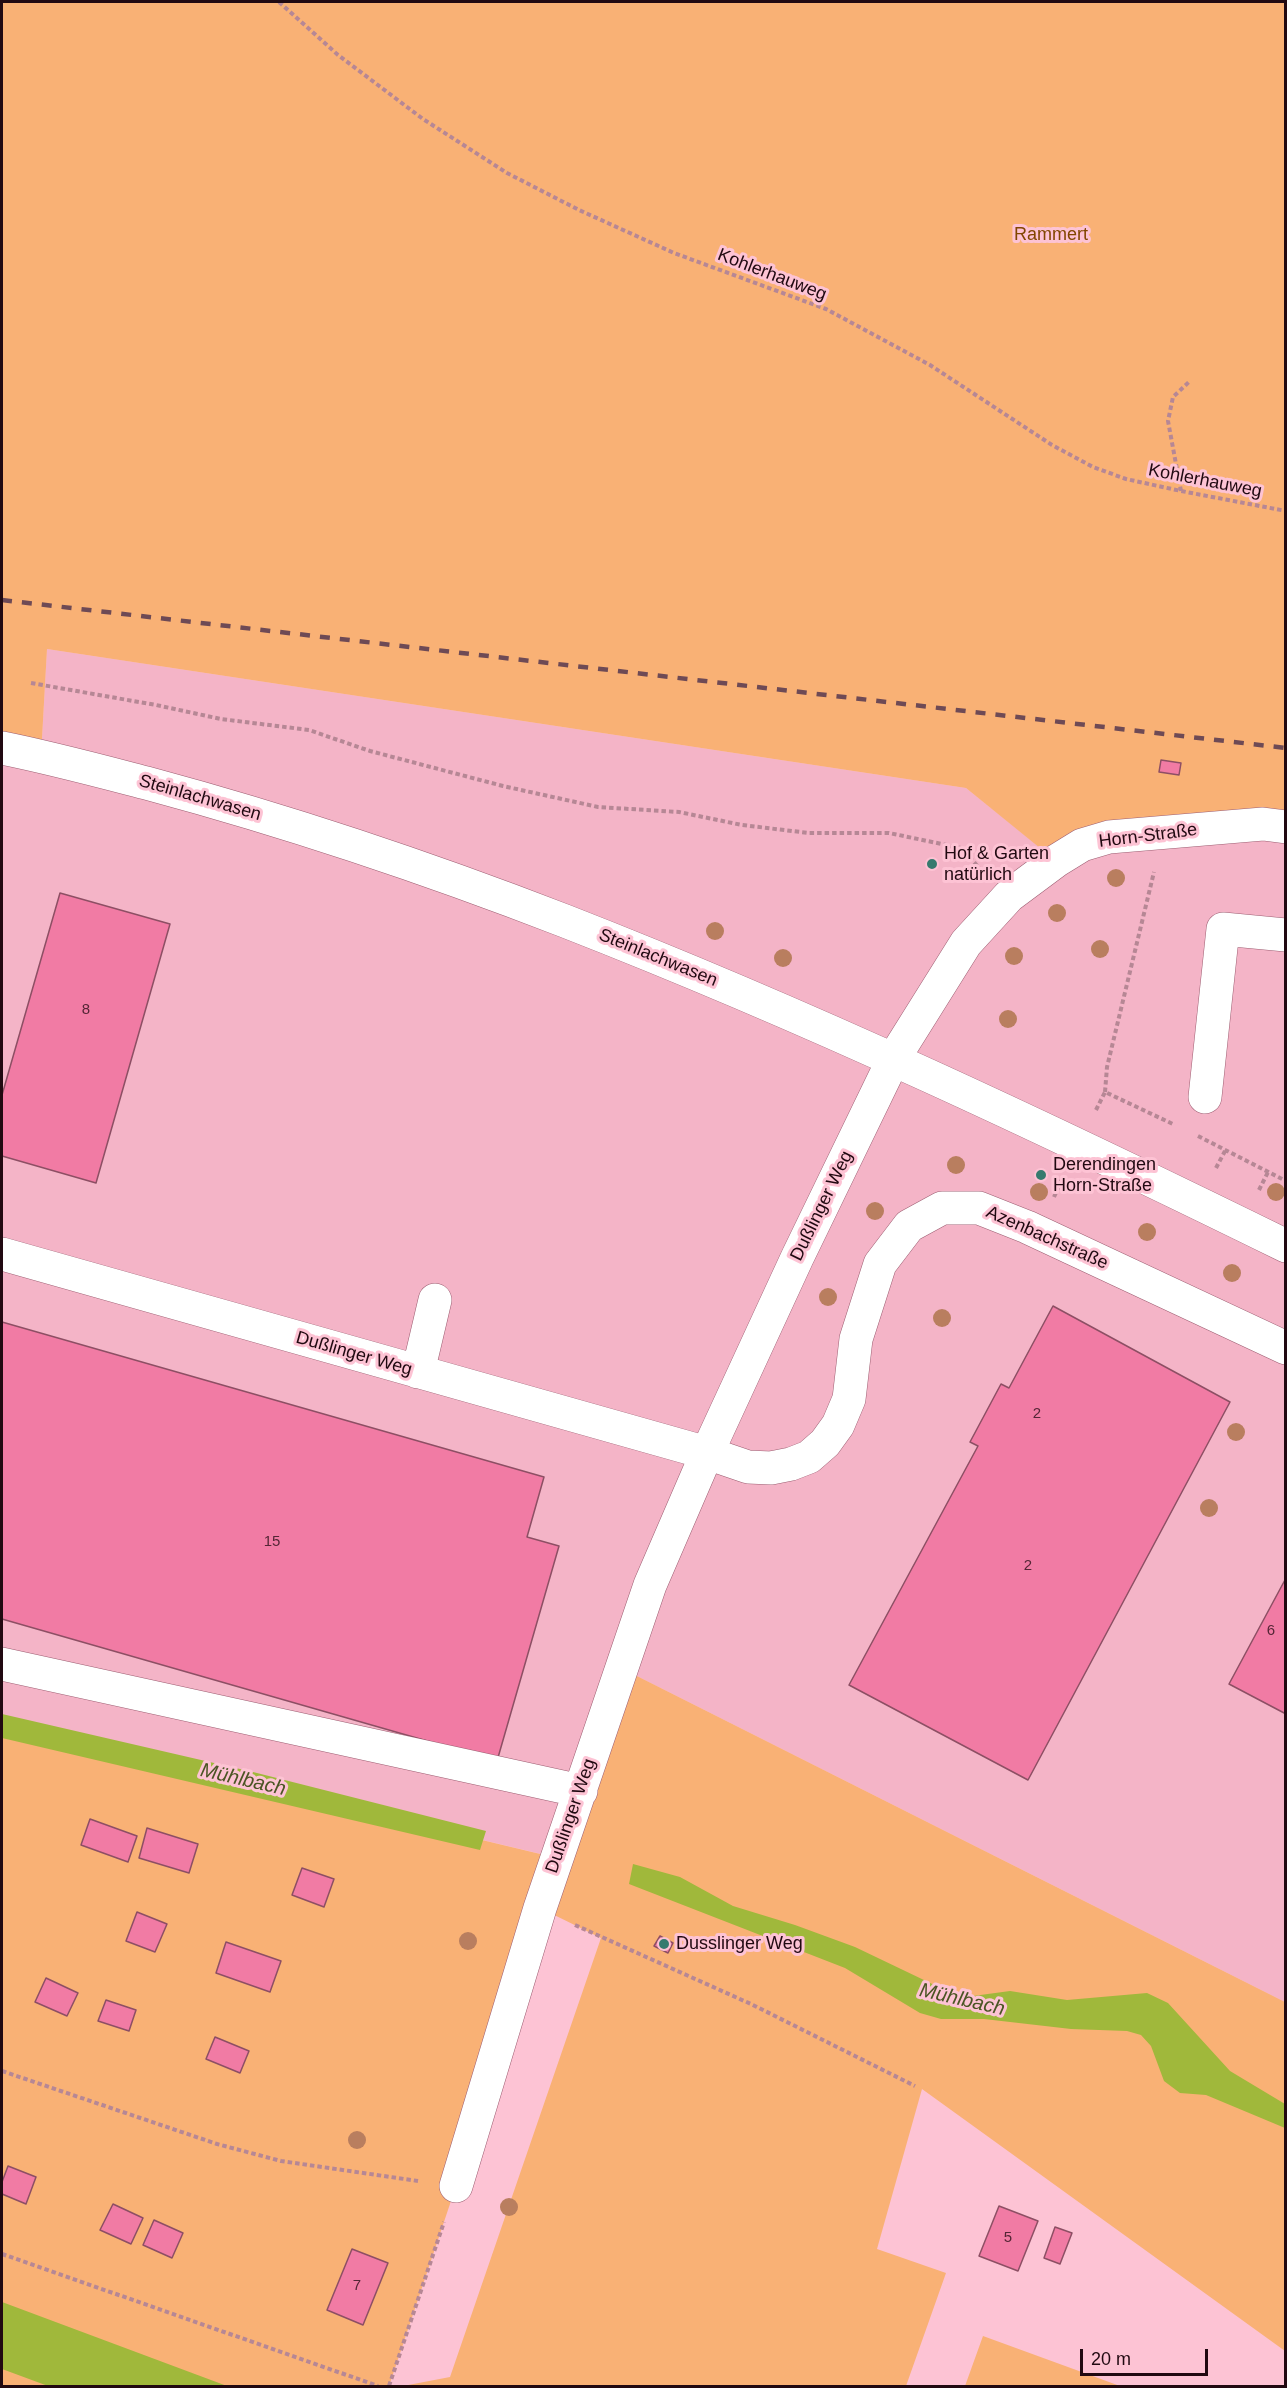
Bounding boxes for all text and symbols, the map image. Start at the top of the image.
park label: Rammert [1014,224,1088,246]
street label: Kohlerhauweg [714,244,830,306]
street label: Kohlerhauweg [1146,459,1264,503]
street label: Steinlachwasen [136,770,264,826]
street label: Horn-Straße [1098,819,1198,853]
place label: Hof & Garten natürlich [944,843,1049,886]
marker: Hof & Garten natürlich [925,857,939,871]
street label: Steinlachwasen [596,924,720,992]
house number: 8 [82,1001,90,1019]
street label: Dußlinger Weg [786,1147,858,1265]
place label: Derendingen Horn-Straße [1053,1154,1156,1196]
marker: Derendingen Horn-Straße [1034,1168,1048,1182]
street label: Azenbachstraße [983,1201,1111,1275]
street label: Dußlinger Weg [293,1327,415,1381]
house number: 2 [1033,1405,1041,1423]
house number: 15 [264,1533,280,1551]
house number: 2 [1024,1557,1032,1575]
house number: 6 [1267,1622,1275,1640]
street label: Dußlinger Weg [541,1756,601,1876]
water label: Mühlbach [198,1759,288,1801]
place label: Dusslinger Weg [676,1933,803,1955]
marker: Dusslinger Weg [657,1937,671,1951]
water label: Mühlbach [917,1979,1007,2021]
house number: 5 [1004,2229,1012,2247]
house number: 7 [353,2277,361,2295]
scale bar [1083,2337,1210,2375]
text: 20 m [1091,2349,1131,2369]

